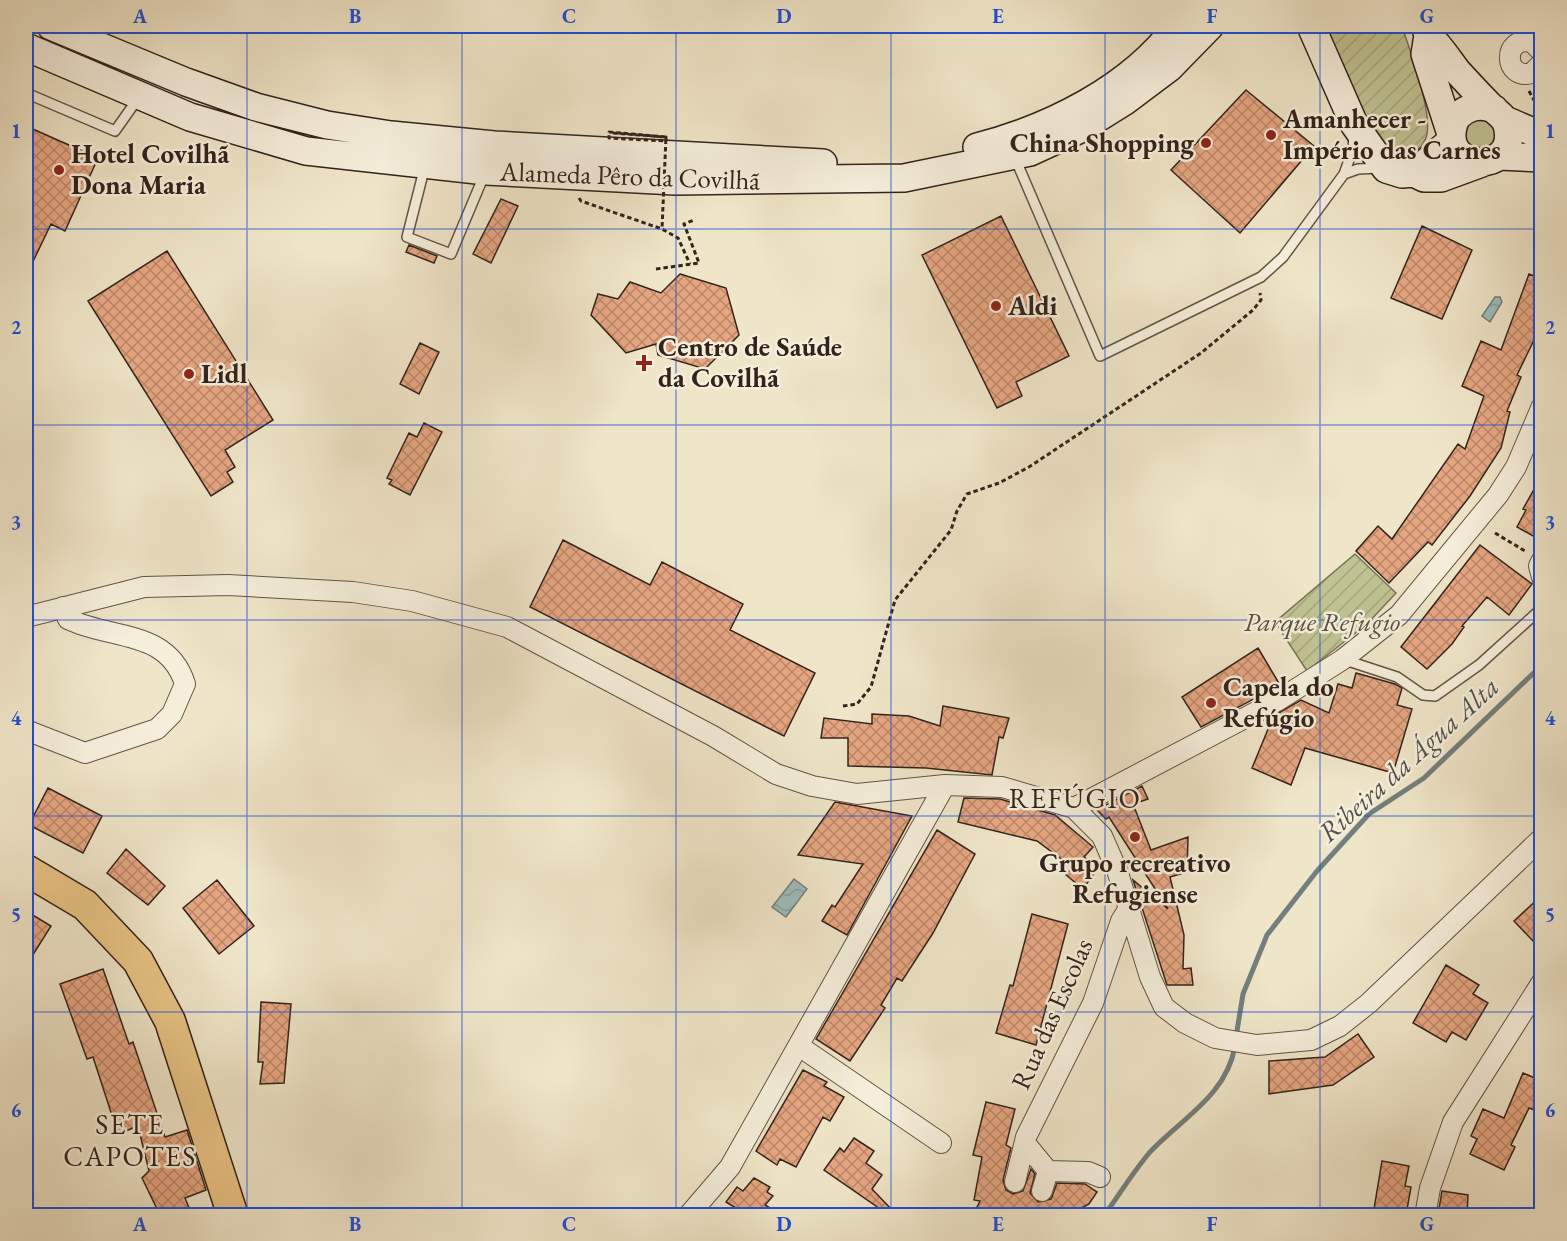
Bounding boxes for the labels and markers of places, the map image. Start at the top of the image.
place label: Amanhecer - Império das Carnes [1282,101,1501,167]
place label: China Shopping [1010,125,1194,160]
marker: Amanhecer - Império das Carnes [1264,128,1278,142]
place label: Hotel Covilhã Dona Maria [71,136,230,202]
marker: China Shopping [1199,136,1213,150]
marker: Hotel Covilhã Dona Maria [52,163,66,177]
place label: Aldi [1007,288,1058,323]
marker: Aldi [989,299,1003,313]
place label: Centro de Saúde da Covilhã [658,329,842,395]
marker: Centro de Saúde da Covilhã [635,354,653,372]
place label: Lidl [201,356,248,391]
marker: Lidl [182,367,196,381]
place label: Capela do Refúgio [1223,669,1334,735]
marker: Capela do Refúgio [1204,696,1218,710]
marker: Grupo recreativo Refugiense [1128,830,1142,844]
place label: Grupo recreativo Refugiense [1039,845,1231,911]

